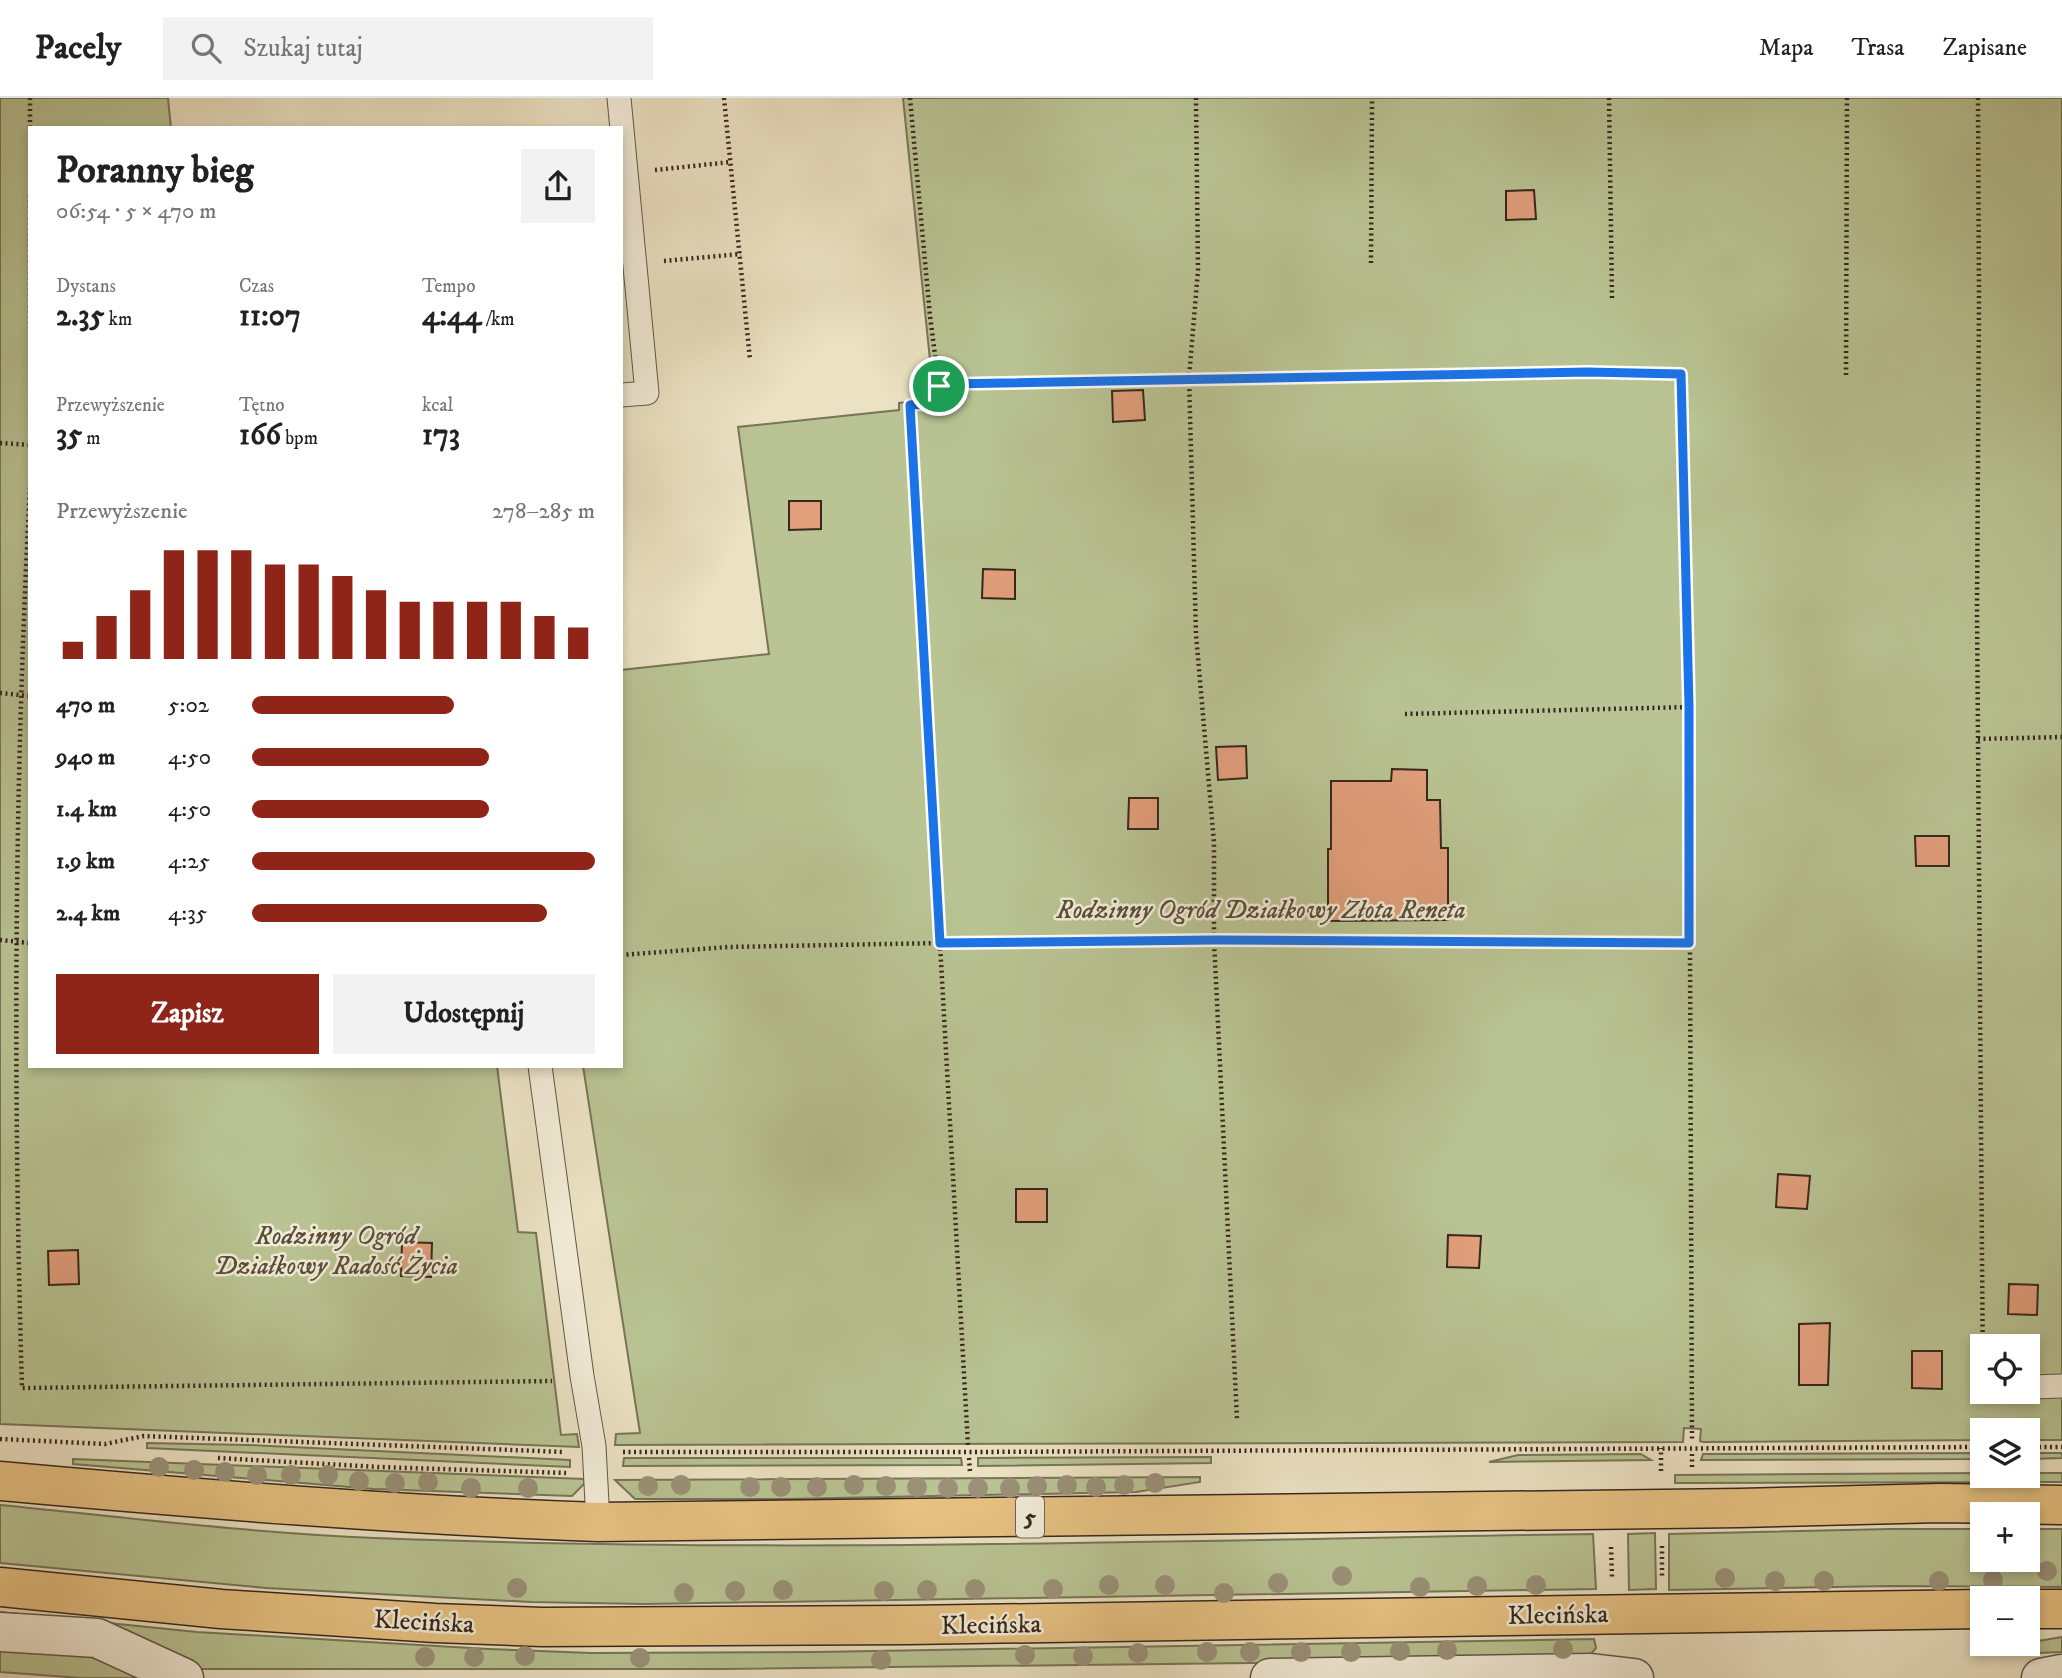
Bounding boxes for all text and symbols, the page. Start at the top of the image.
search box [163,17,653,80]
text: Pacely [35,28,121,69]
icon: search [187,29,225,67]
text: Szukaj tutaj [243,32,363,65]
text: Mapa [1759,33,1813,63]
text: Trasa [1851,33,1905,63]
text: Zapisane [1943,33,2027,63]
text: Poranny bieg [56,147,253,195]
button: share [521,149,595,223]
text: 06:54 · 5 × 470 m [56,197,217,226]
text: Dystans [56,275,116,298]
text: Czas [239,275,274,298]
text: Tempo [422,275,475,298]
text: 2.35 [56,298,104,335]
text: 11:07 [239,298,301,335]
text: 4:44 [422,298,482,335]
text: km [104,308,132,331]
text: /km [482,308,515,331]
pin [909,356,969,416]
icon: arrive [920,367,958,405]
text: Przewyższenie [56,394,165,417]
text: Tętno [239,394,285,417]
text: kcal [422,394,453,417]
text: 35 [56,417,82,454]
text: 166 [239,417,281,454]
text: 173 [422,417,460,454]
text: m [82,427,100,450]
text: bpm [281,427,318,450]
text: Przewyższenie [56,497,188,526]
text: 278–285 m [492,497,595,526]
text: 470 m [56,691,115,720]
text: 5:02 [168,691,209,720]
text: 940 m [56,743,115,772]
text: 4:50 [168,743,211,772]
text: 1.4 km [56,795,117,824]
text: 4:50 [168,795,211,824]
text: 1.9 km [56,847,115,876]
text: 4:25 [168,847,210,876]
park label: Rodzinny Ogród Działkowy Złota Reneta [1055,894,1466,927]
text: 2.4 km [56,899,120,928]
text: 4:35 [168,899,207,928]
button: Zapisz [56,974,319,1054]
button: Udostępnij [333,974,595,1054]
park label: Rodzinny Ogród Działkowy Radość Życia [214,1220,458,1283]
map controls [1970,1334,2040,1656]
button: locate [1970,1334,2040,1404]
button: layers [1970,1418,2040,1488]
road number: 5 [1016,1497,1044,1538]
button: + [1970,1502,2040,1572]
button: − [1970,1586,2040,1656]
street label: Klecińska [1507,1598,1609,1633]
street label: Klecińska [373,1603,475,1642]
street label: Klecińska [940,1608,1042,1643]

